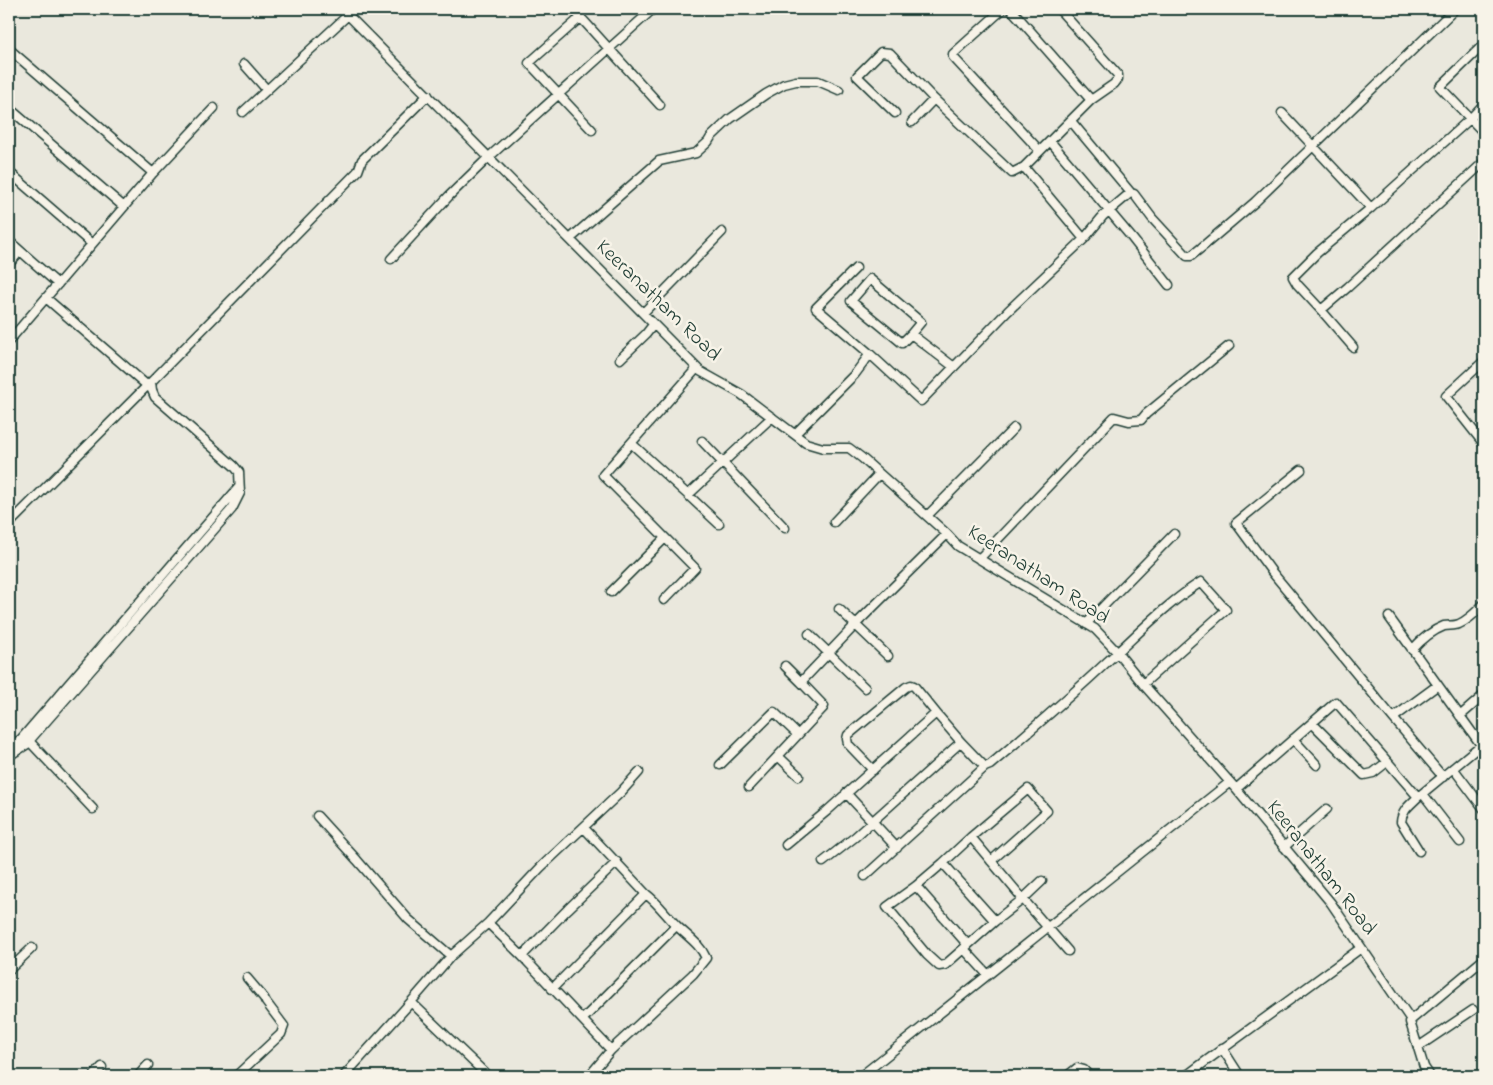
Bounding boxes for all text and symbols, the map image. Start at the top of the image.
street label: Keeranatham Road [589,233,728,369]
street label: Keeranatham Road [961,518,1115,632]
street label: Keeranatham Road [1259,794,1383,942]

